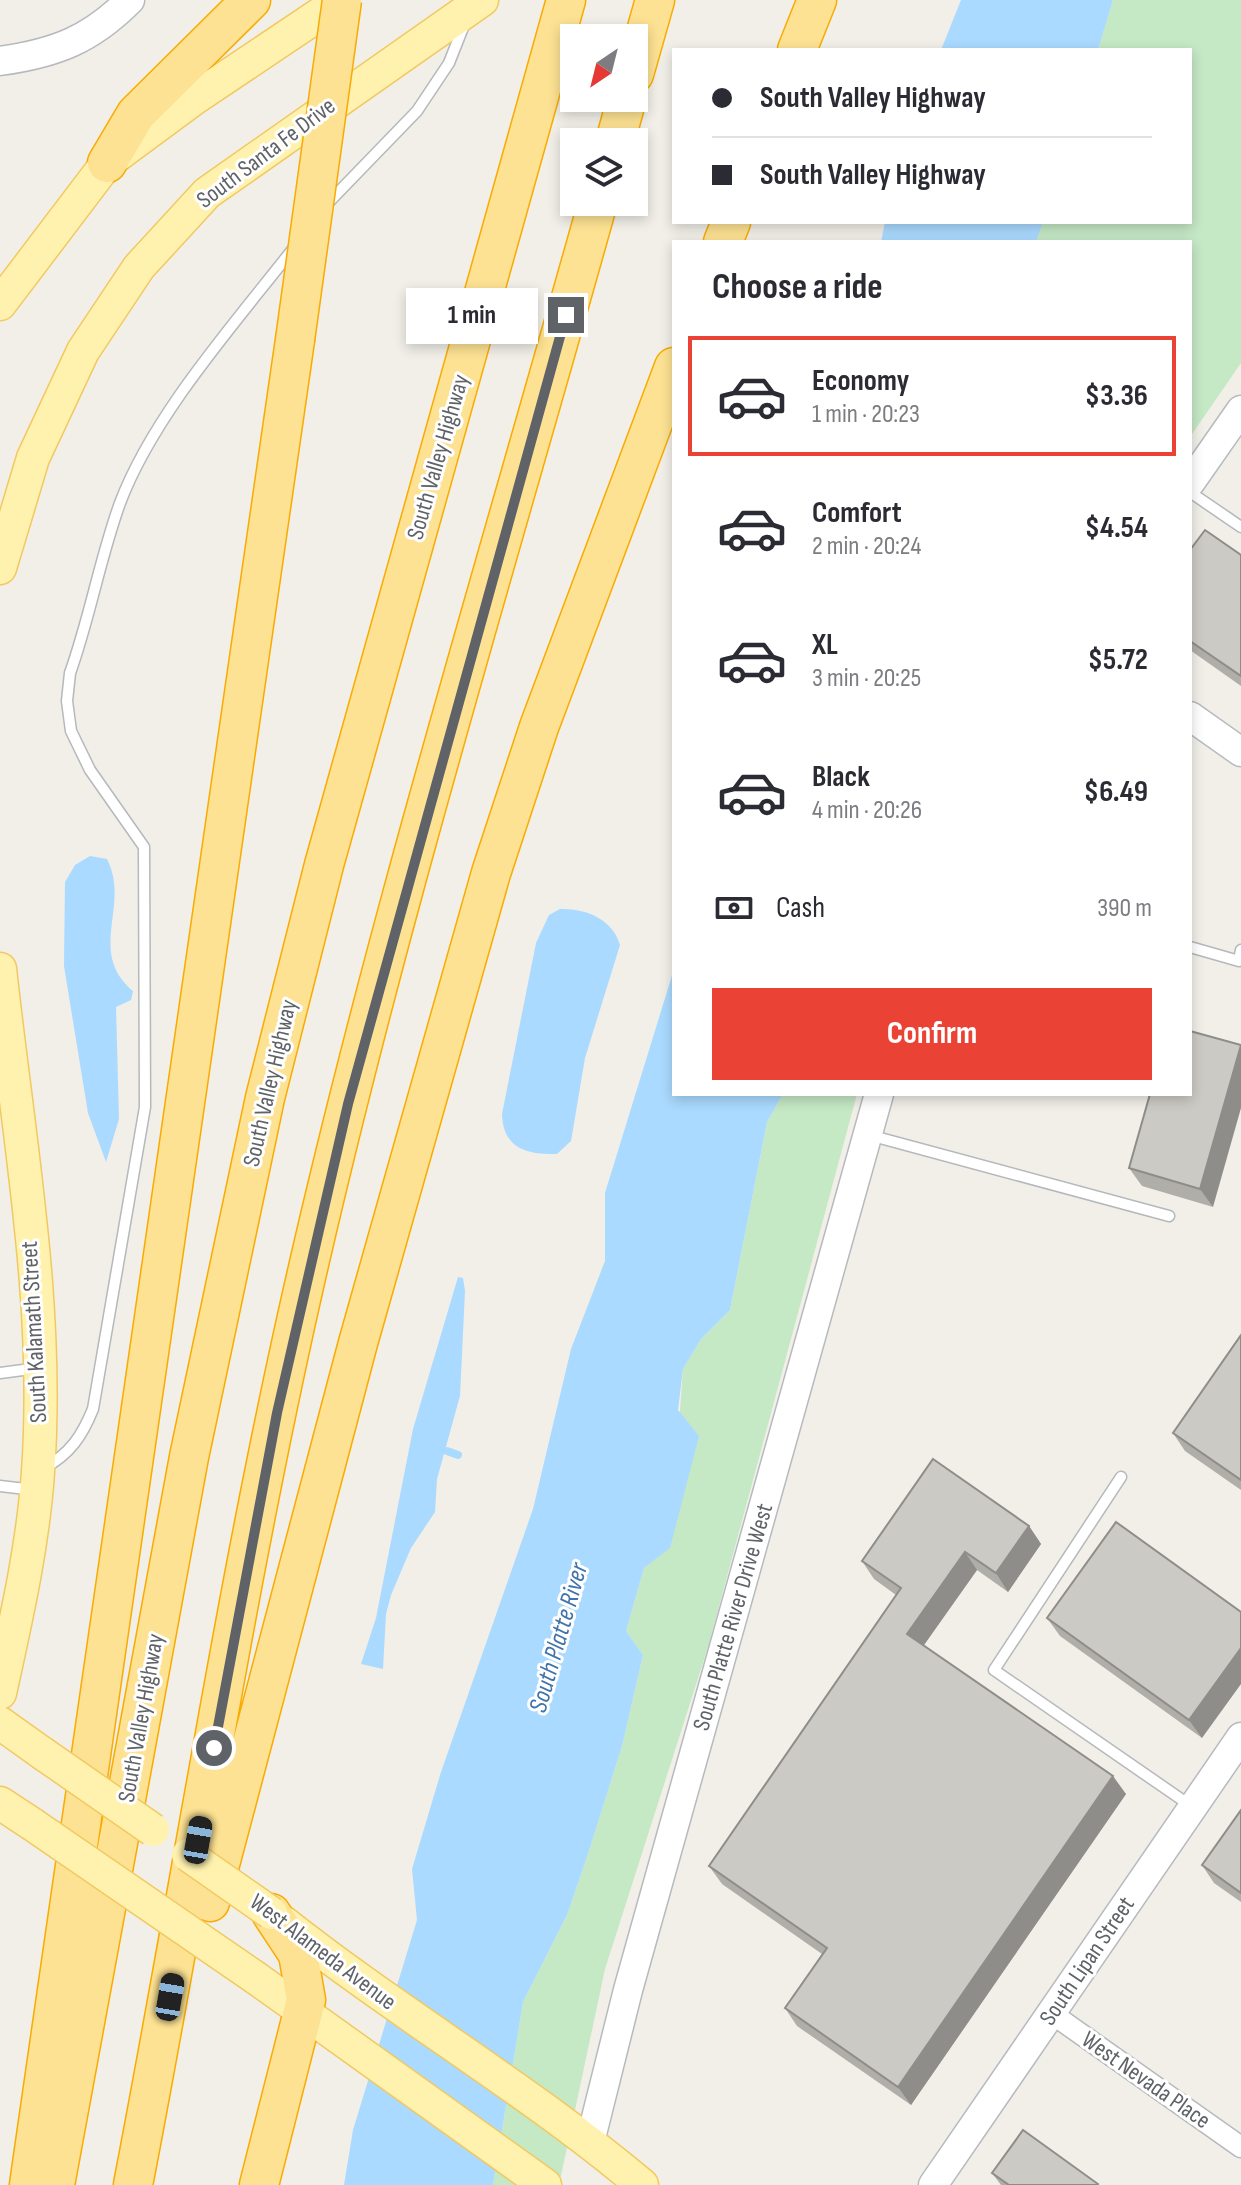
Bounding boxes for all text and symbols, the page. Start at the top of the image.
north arrow [560,24,648,112]
map controls [560,24,648,216]
text: South Valley Highway [760,80,986,116]
street label: South Santa Fe Drive [191,91,341,215]
button: layers [560,128,648,216]
text: South Valley Highway [760,157,986,193]
text: Choose a ride [712,266,883,309]
callout: 1 min [406,287,538,343]
route end [548,297,584,333]
text: 1 min [448,300,496,331]
icon: car [716,360,788,432]
text: Economy [812,363,909,399]
street label: South Valley Highway [401,371,475,543]
text: $3.36 [1085,378,1148,414]
text: 1 min · 20:23 [812,399,920,430]
icon: car [716,492,788,564]
text: Comfort [812,495,902,531]
text: $4.54 [1085,510,1148,546]
text: 2 min · 20:24 [812,531,921,562]
icon: car [716,624,788,696]
text: XL [812,627,838,663]
text: $5.72 [1088,642,1148,678]
text: 3 min · 20:25 [812,663,921,694]
icon: car [716,756,788,828]
text: Black [812,759,870,795]
text: $6.49 [1084,774,1148,810]
text: 4 min · 20:26 [812,795,922,826]
icon: cash [712,886,756,930]
text: Cash [776,890,825,926]
text: 390 m [1097,893,1152,924]
button: Confirm [712,988,1152,1080]
street label: South Valley Highway [237,997,303,1169]
street label: South Kalamath Street [15,1240,53,1424]
street label: South Platte River Drive West [687,1500,779,1734]
water label: South Platte River [523,1558,596,1716]
street label: South Valley Highway [112,1632,170,1804]
route start [196,1730,232,1766]
car [182,1814,214,1866]
street label: West Alameda Avenue [244,1888,402,2016]
street label: South Lipan Street [1033,1891,1141,2031]
car [154,1971,186,2023]
street label: West Nevada Place [1076,2025,1216,2135]

